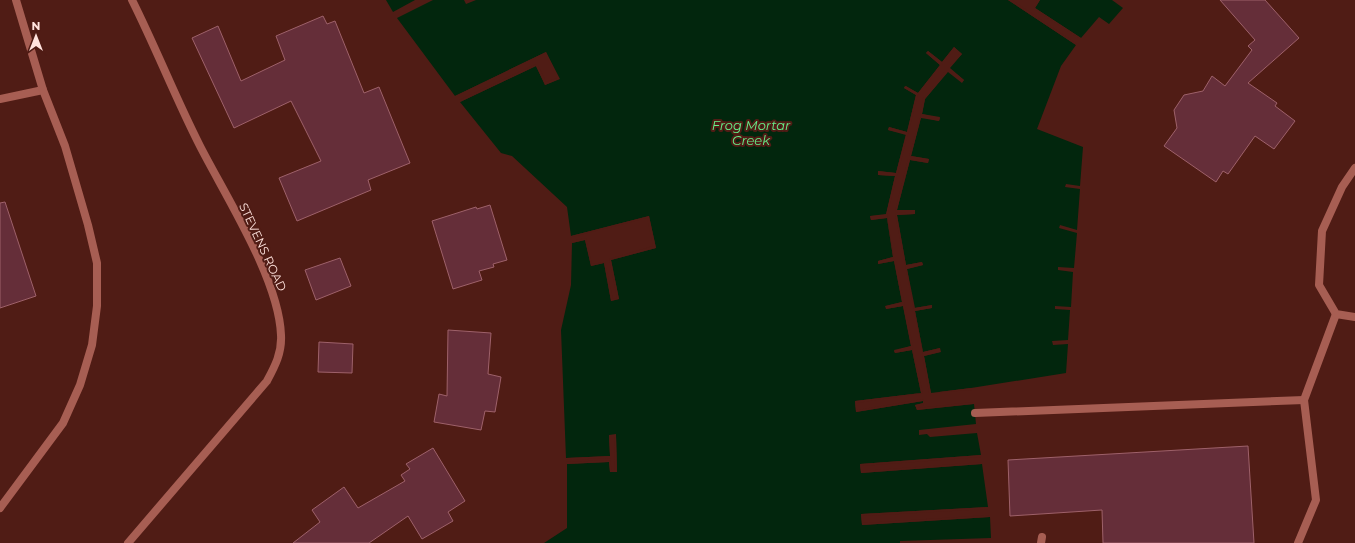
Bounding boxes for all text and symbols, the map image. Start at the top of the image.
north arrow [16,16,56,56]
text: N [32,19,40,33]
water label: Frog Mortar Creek [712,117,791,148]
street label: STEVENS ROAD [236,200,290,294]

